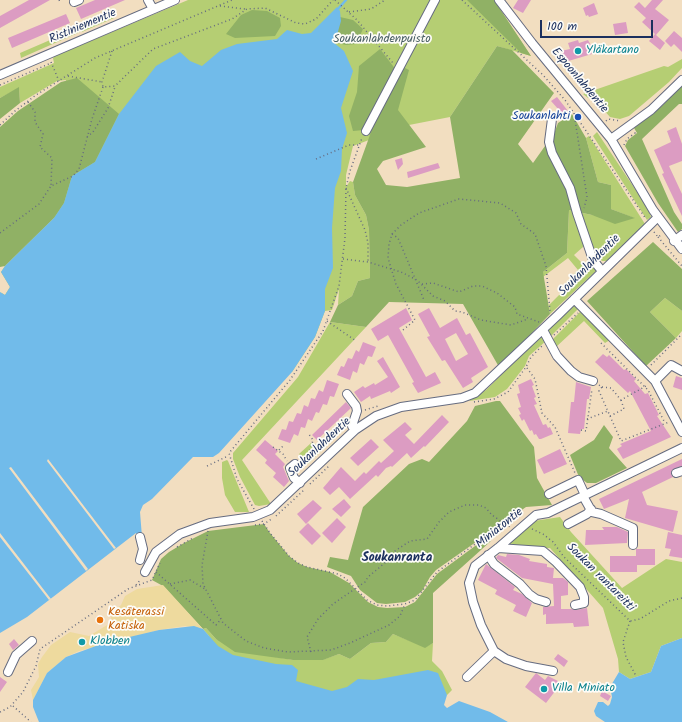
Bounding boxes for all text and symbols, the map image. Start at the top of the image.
street label: Ristiniementie [47,6,119,48]
scale bar [542,12,655,38]
text: 100 m [547,17,577,36]
park label: Soukanlahdenpuisto [333,33,431,47]
place label: Yläkartano [586,44,639,58]
street label: Espoonlahdentie [548,45,610,117]
marker: Yläkartano [573,46,583,56]
place label: Soukanlahti [512,110,570,124]
marker: Soukanlahti [573,112,583,122]
street label: Soukanlahdentie [556,232,624,300]
street label: Soukanlahdentie [286,415,354,481]
street label: Miniatontie [473,506,527,552]
street label: Soukan rantareitti [563,541,637,615]
district label: Soukanranta [362,551,432,567]
place label: Kesäterassi Katiska [108,606,164,634]
marker: Kesäterassi Katiska [95,615,105,625]
place label: Klobben [90,635,130,649]
marker: Klobben [77,637,87,647]
place label: Villa Miniato [552,682,615,696]
marker: Villa Miniato [539,684,549,694]

